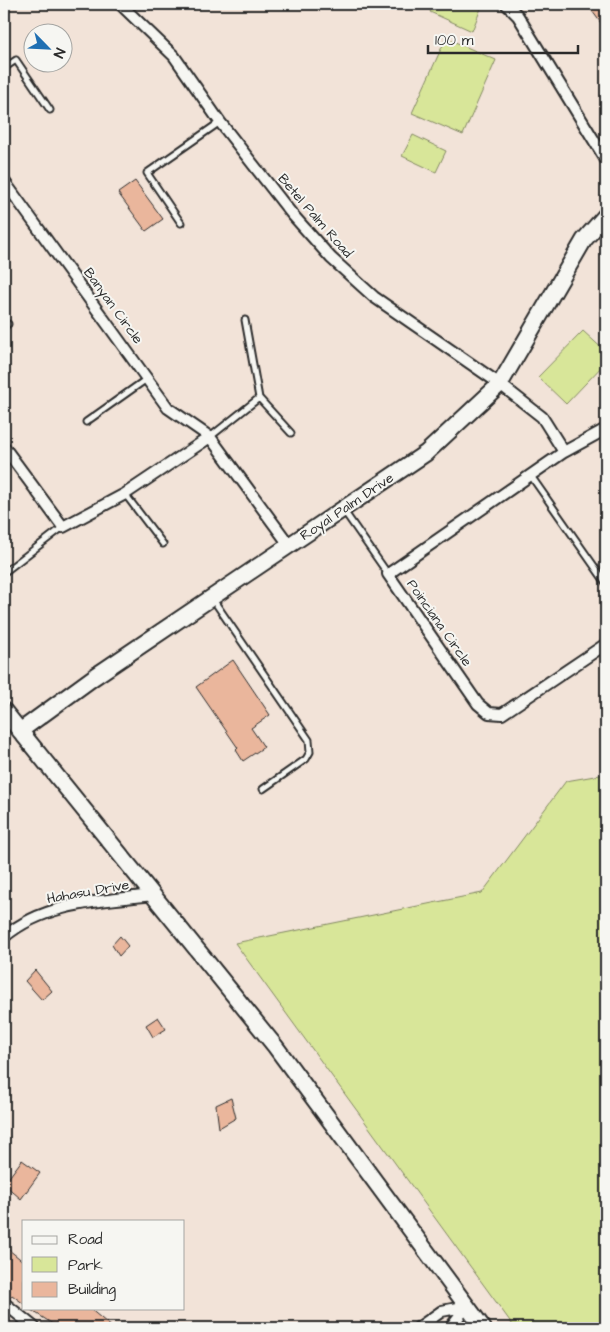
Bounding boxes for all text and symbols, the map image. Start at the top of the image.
north arrow [22,22,72,72]
scale bar [428,22,578,54]
text: 100 m [435,30,474,51]
text: N [48,45,70,61]
street label: Betel Palm Road [273,170,357,262]
street label: Banyan Circle [78,264,148,349]
street label: Royal Palm Drive [296,468,398,546]
street label: Poinciana Circle [402,575,477,671]
street label: Hahasu Drive [45,875,131,909]
legend [22,1220,185,1310]
text: Road [68,1229,103,1250]
text: Park [68,1255,103,1276]
text: Building [68,1279,116,1301]

